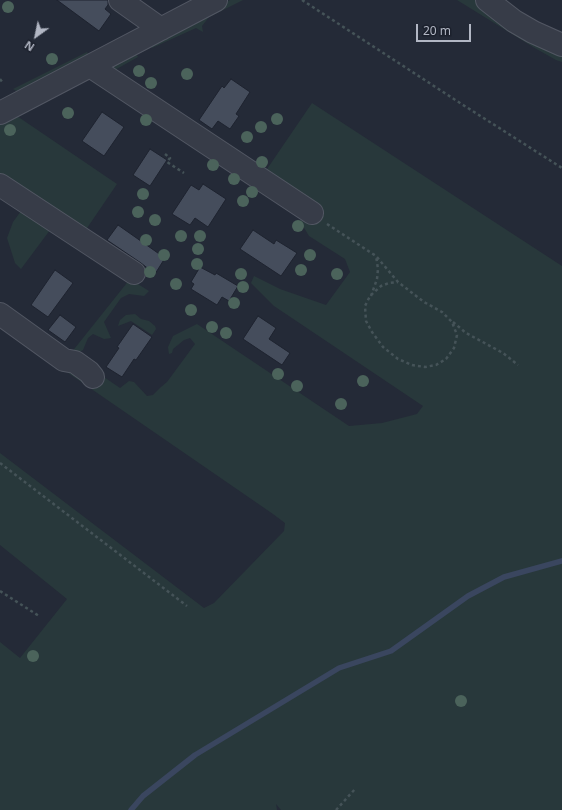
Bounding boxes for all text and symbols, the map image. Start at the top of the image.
north arrow [16,16,56,56]
scale bar [418,16,473,42]
text: 20 m [423,22,451,39]
text: N [21,38,37,55]

